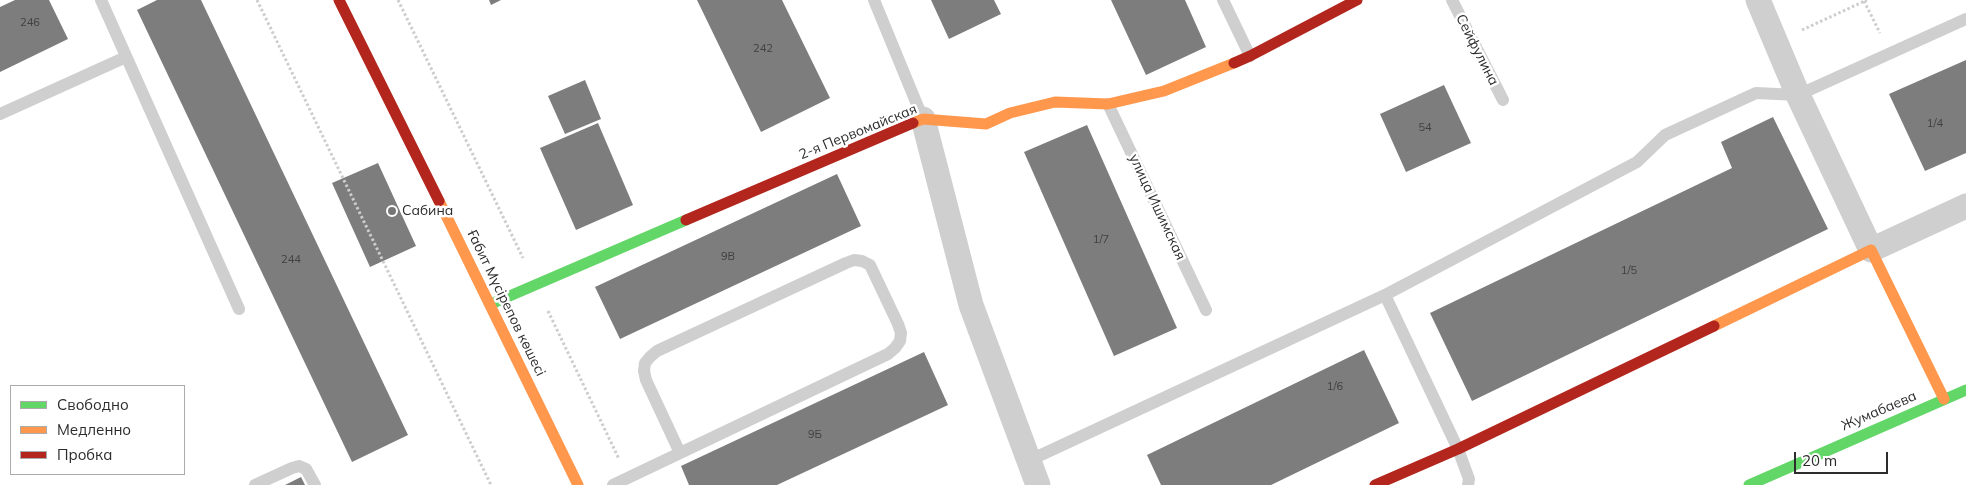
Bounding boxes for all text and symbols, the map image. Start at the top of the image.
street label: Сейфулина [1452,12,1502,88]
house number: 246 [20,16,40,30]
house number: 242 [753,42,773,56]
street label: 2-я Первомайская [797,101,919,163]
house number: 1/4 [1927,117,1943,131]
house number: 54 [1418,121,1432,135]
street label: улица Ишимская [1125,151,1189,263]
place label: Сабина [402,203,453,219]
marker: Сабина [386,205,398,217]
street label: Ғабит Мүсірепов көшесі [463,227,549,379]
house number: 1/7 [1093,233,1109,247]
house number: 9В [721,250,735,264]
house number: 244 [281,253,301,267]
house number: 1/5 [1621,264,1637,278]
house number: 1/6 [1327,380,1343,394]
legend [10,385,185,475]
street label: Жумабаева [1839,388,1919,434]
text: Свободно [57,395,129,414]
text: Медленно [57,420,131,439]
house number: 9Б [808,428,822,442]
scale bar [1796,442,1890,474]
text: Пробка [57,445,112,464]
text: 20 m [1802,451,1837,470]

